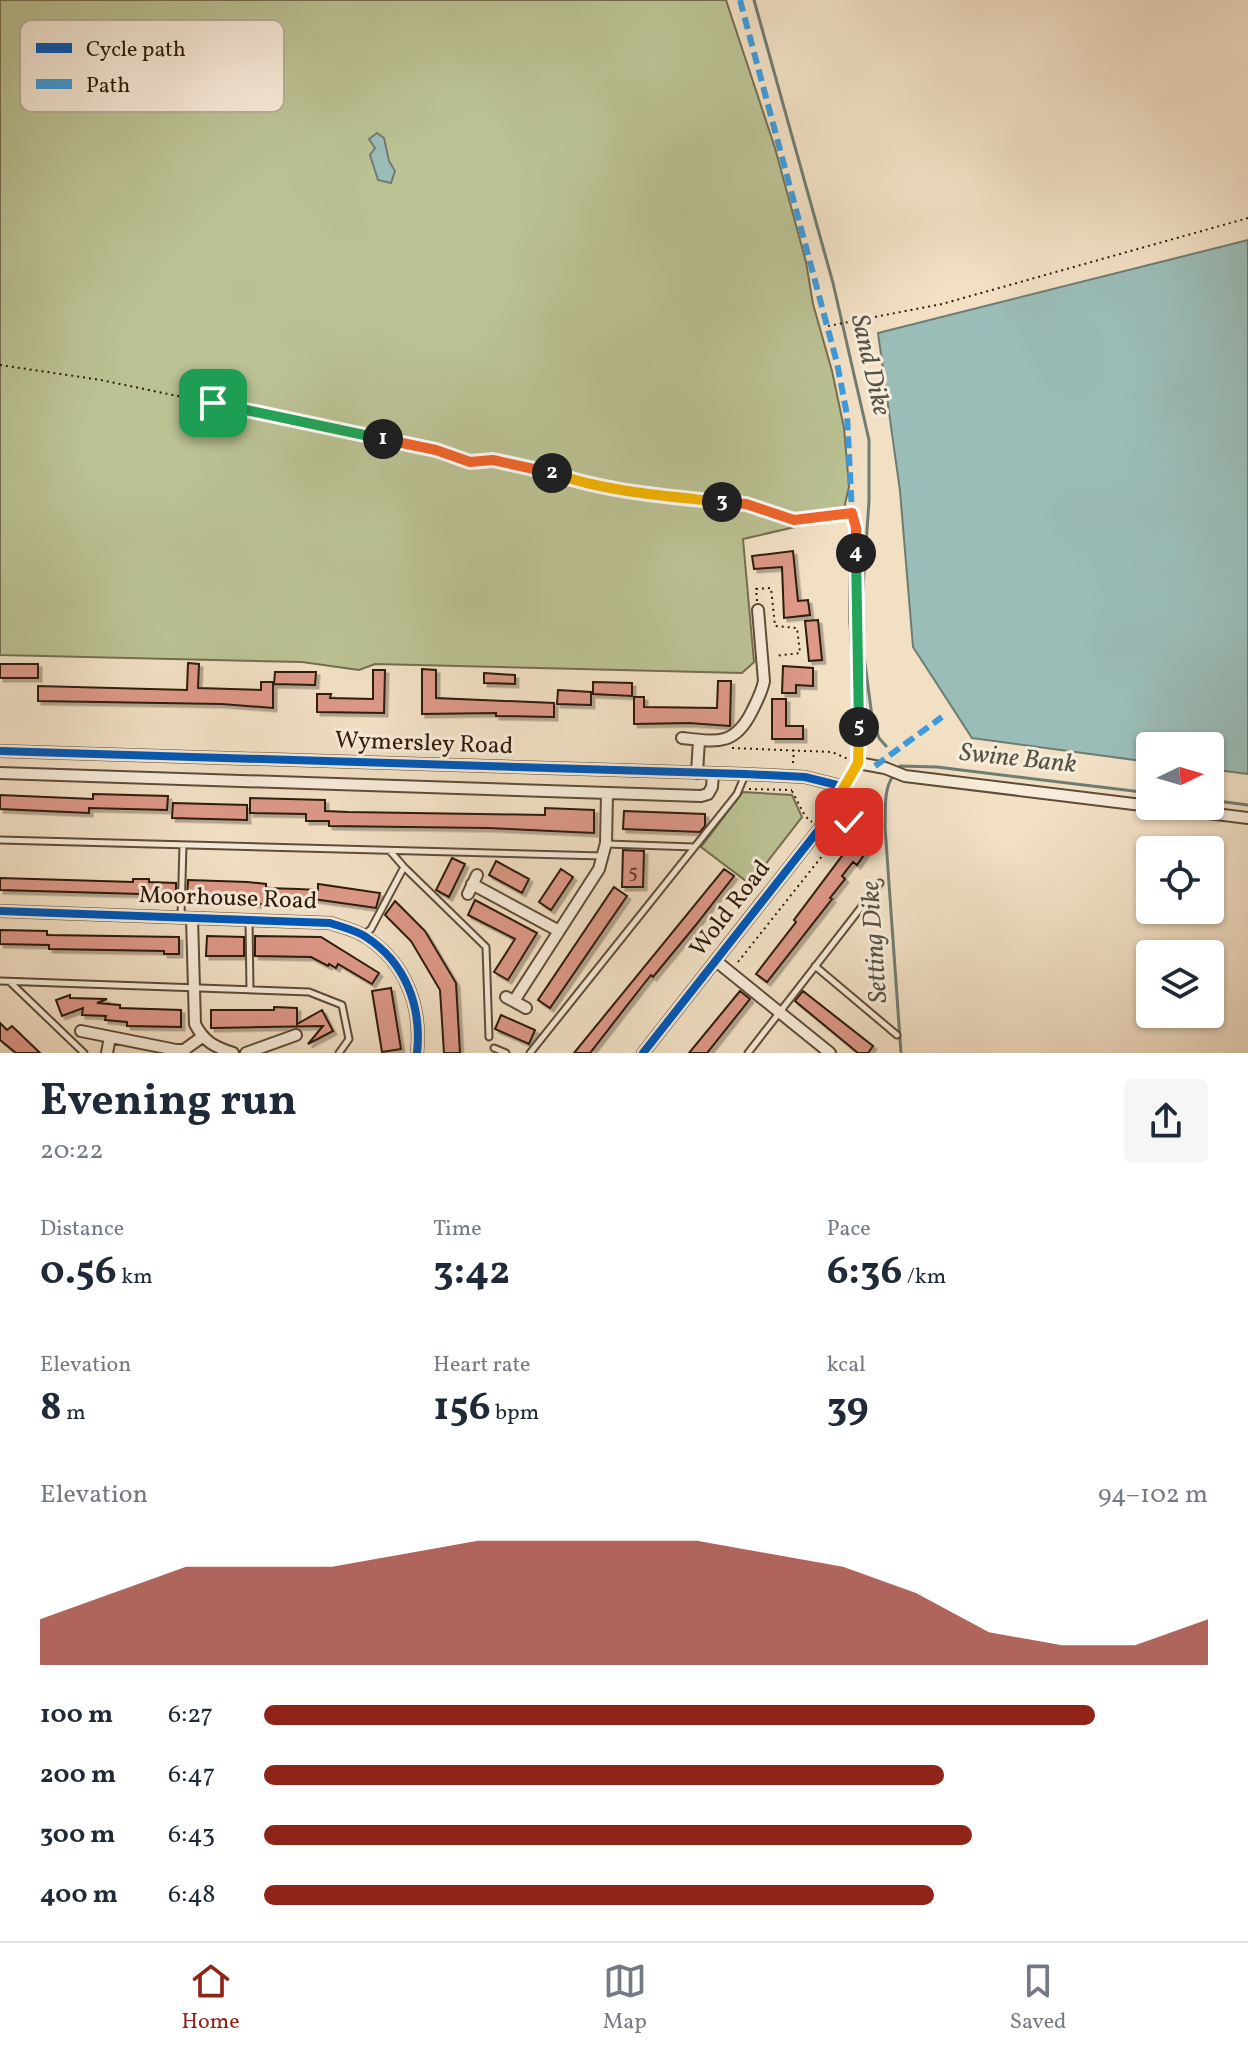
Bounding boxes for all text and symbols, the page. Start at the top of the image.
legend [20,20,284,112]
text: Cycle path [86,35,186,66]
text: Path [86,71,130,102]
water label: Sand Dike [841,311,899,420]
pin [179,369,247,437]
icon: arrive [191,381,235,425]
pin: 1 [363,419,403,459]
text: 1 [379,423,387,454]
pin: 2 [532,453,572,493]
text: 2 [546,457,558,488]
pin: 3 [702,482,742,522]
text: 3 [716,486,728,517]
pin: 4 [836,533,876,573]
text: 4 [849,537,863,568]
pin: 5 [839,707,879,747]
text: 5 [854,711,864,742]
street label: Wymersley Road [334,724,514,764]
north arrow [1136,732,1224,820]
map controls [1136,732,1224,1028]
water label: Swine Bank [958,735,1078,783]
pin [815,788,883,856]
icon: check [827,800,871,844]
button: locate [1136,836,1224,924]
street label: Wold Road [682,853,780,965]
house number: 5 [628,859,638,887]
street label: Moorhouse Road [138,879,318,919]
water label: Setting Dike [853,879,897,1004]
button: layers [1136,940,1224,1028]
text: Evening run [40,1072,297,1133]
button: share [1124,1079,1208,1163]
text: 20:22 [40,1133,103,1169]
text: Distance [40,1214,124,1245]
text: Time [433,1214,482,1245]
text: Pace [827,1214,871,1245]
text: 0.56 [40,1245,117,1301]
text: 3:42 [433,1245,510,1301]
text: 6:36 [827,1245,902,1301]
text: km [117,1262,153,1293]
text: /km [902,1262,946,1293]
text: Elevation [40,1350,131,1381]
text: Heart rate [433,1350,530,1381]
text: kcal [827,1350,866,1381]
text: 8 [40,1381,62,1437]
text: 156 [433,1381,491,1437]
text: 39 [827,1381,869,1437]
text: m [62,1398,86,1429]
text: bpm [491,1398,539,1429]
text: Elevation [40,1477,148,1513]
text: 94–102 m [1098,1477,1208,1513]
text: 100 m [40,1697,113,1733]
text: 6:27 [168,1697,213,1733]
text: 200 m [40,1757,116,1793]
text: 6:47 [168,1757,215,1793]
text: 300 m [40,1817,116,1853]
text: 6:43 [168,1817,215,1853]
text: 400 m [40,1877,118,1913]
text: 6:48 [168,1877,216,1913]
tab: Home [182,1959,240,2038]
tab: Map [603,1959,647,2038]
tab: Saved [1010,1959,1066,2038]

